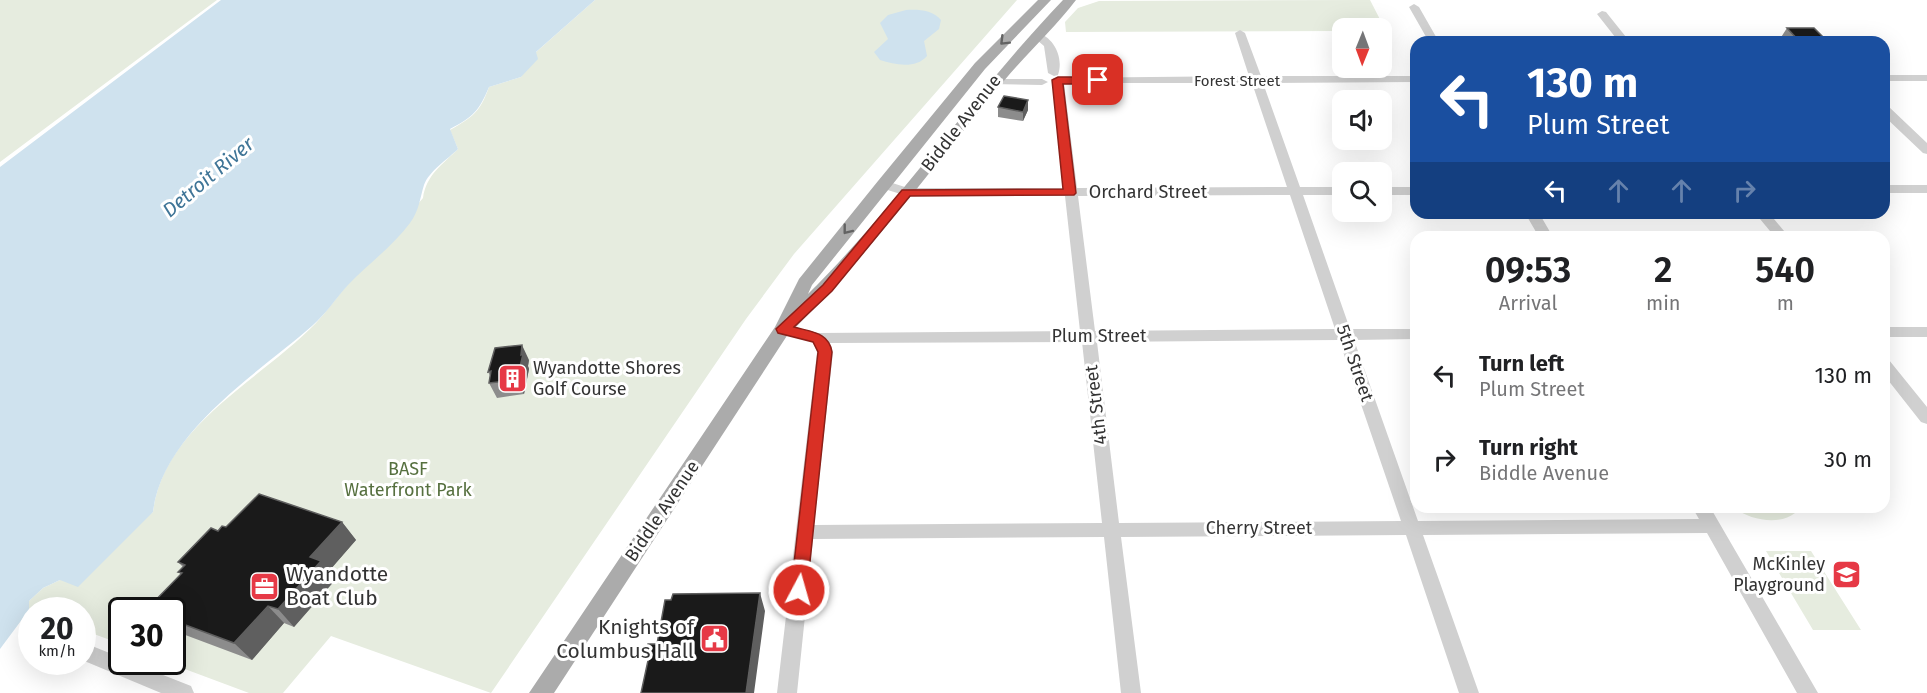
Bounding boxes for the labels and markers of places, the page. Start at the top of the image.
pin [1072,54,1123,105]
place label: Wyandotte Shores Golf Course [533,357,681,400]
building icon: Wyandotte Shores Golf Course [496,362,528,394]
place label: McKinley Playground [1733,553,1825,596]
school or university icon: McKinley Playground [1830,558,1862,590]
place label: Wyandotte Boat Club [286,561,388,611]
office icon: Wyandotte Boat Club [249,570,281,602]
place label: Knights of Columbus Hall [556,614,696,664]
public building icon: Knights of Columbus Hall [699,623,731,655]

